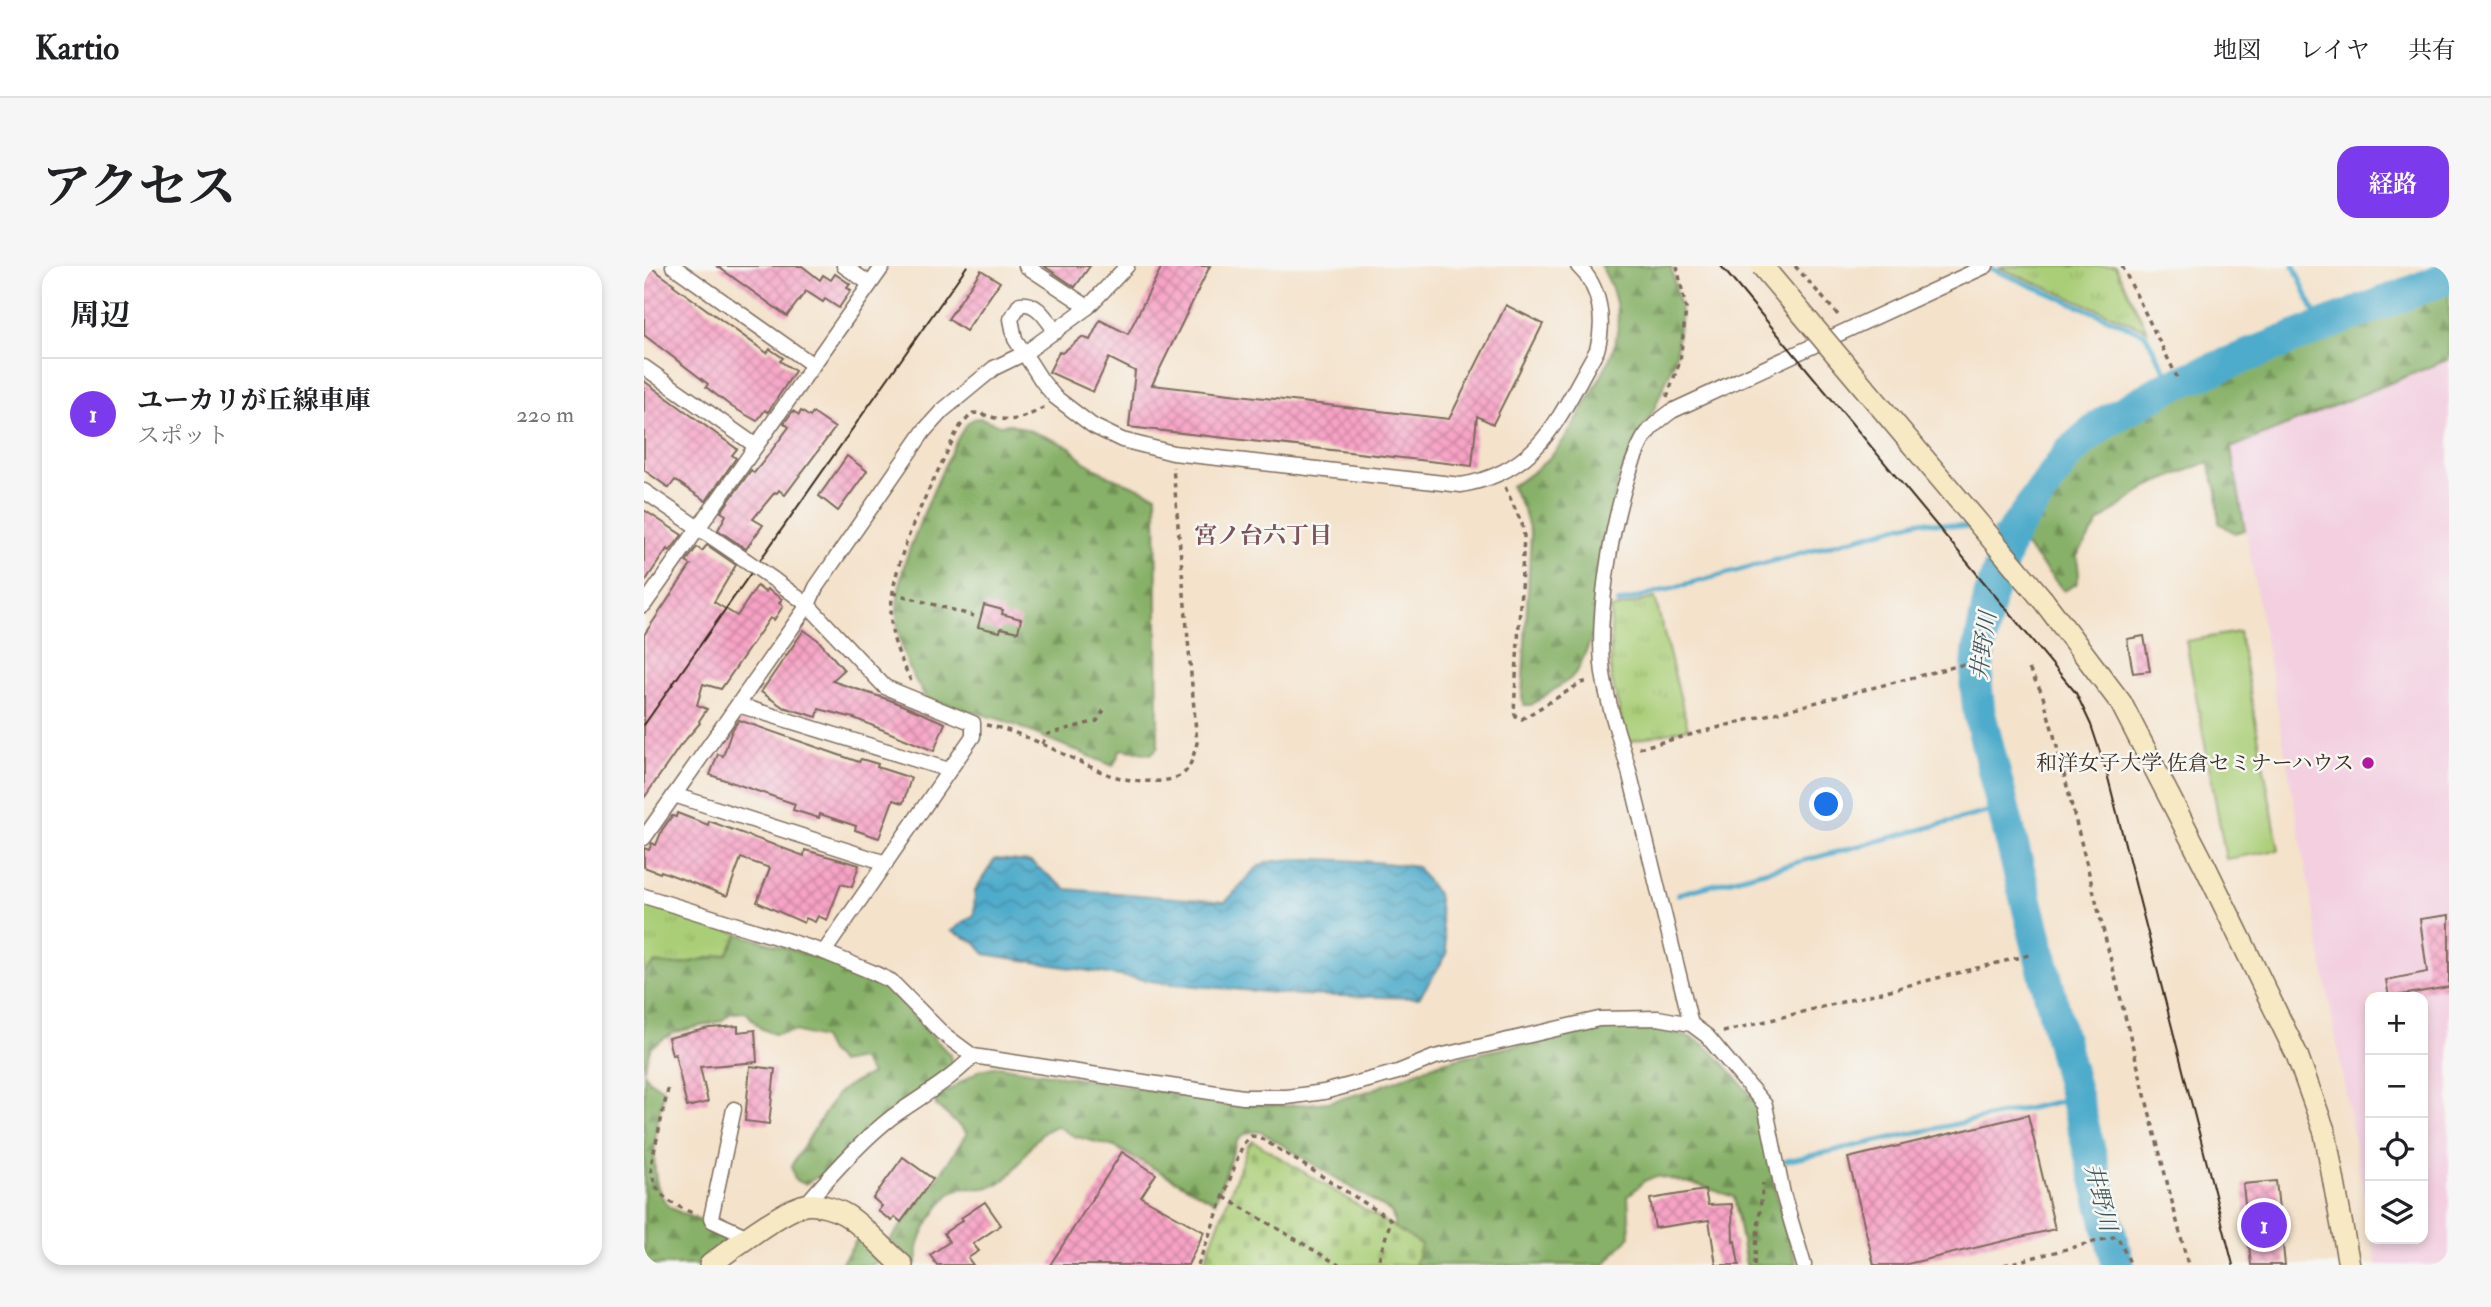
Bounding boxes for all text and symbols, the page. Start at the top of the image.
text: Kartio [35,28,119,69]
text: 地図 [2213,35,2261,66]
text: レイヤ [2299,35,2370,66]
text: 共有 [2408,35,2456,66]
button: 経路 [2337,146,2449,218]
text: アクセス [42,157,237,218]
text: 周辺 [70,297,130,334]
text: ユーカリが丘線車庫 [137,385,370,417]
text: 1 [89,400,97,429]
text: 220 m [516,400,574,429]
text: スポット [137,421,229,450]
district label: 宮ノ台六丁目 [1194,521,1332,550]
water label: 井野川 [1964,607,2003,682]
place label: 和洋女子大学 佐倉セミナーハウス [2036,750,2354,777]
marker: 和洋女子大学 佐倉セミナーハウス [2360,755,2376,771]
your location [1809,787,1843,821]
map controls [2365,992,2428,1244]
button: + [2365,992,2428,1055]
button: − [2365,1055,2428,1118]
button: locate [2365,1118,2428,1181]
water label: 井野川 [2078,1160,2124,1237]
button: layers [2365,1181,2428,1244]
pin: 1 [2241,1199,2287,1251]

